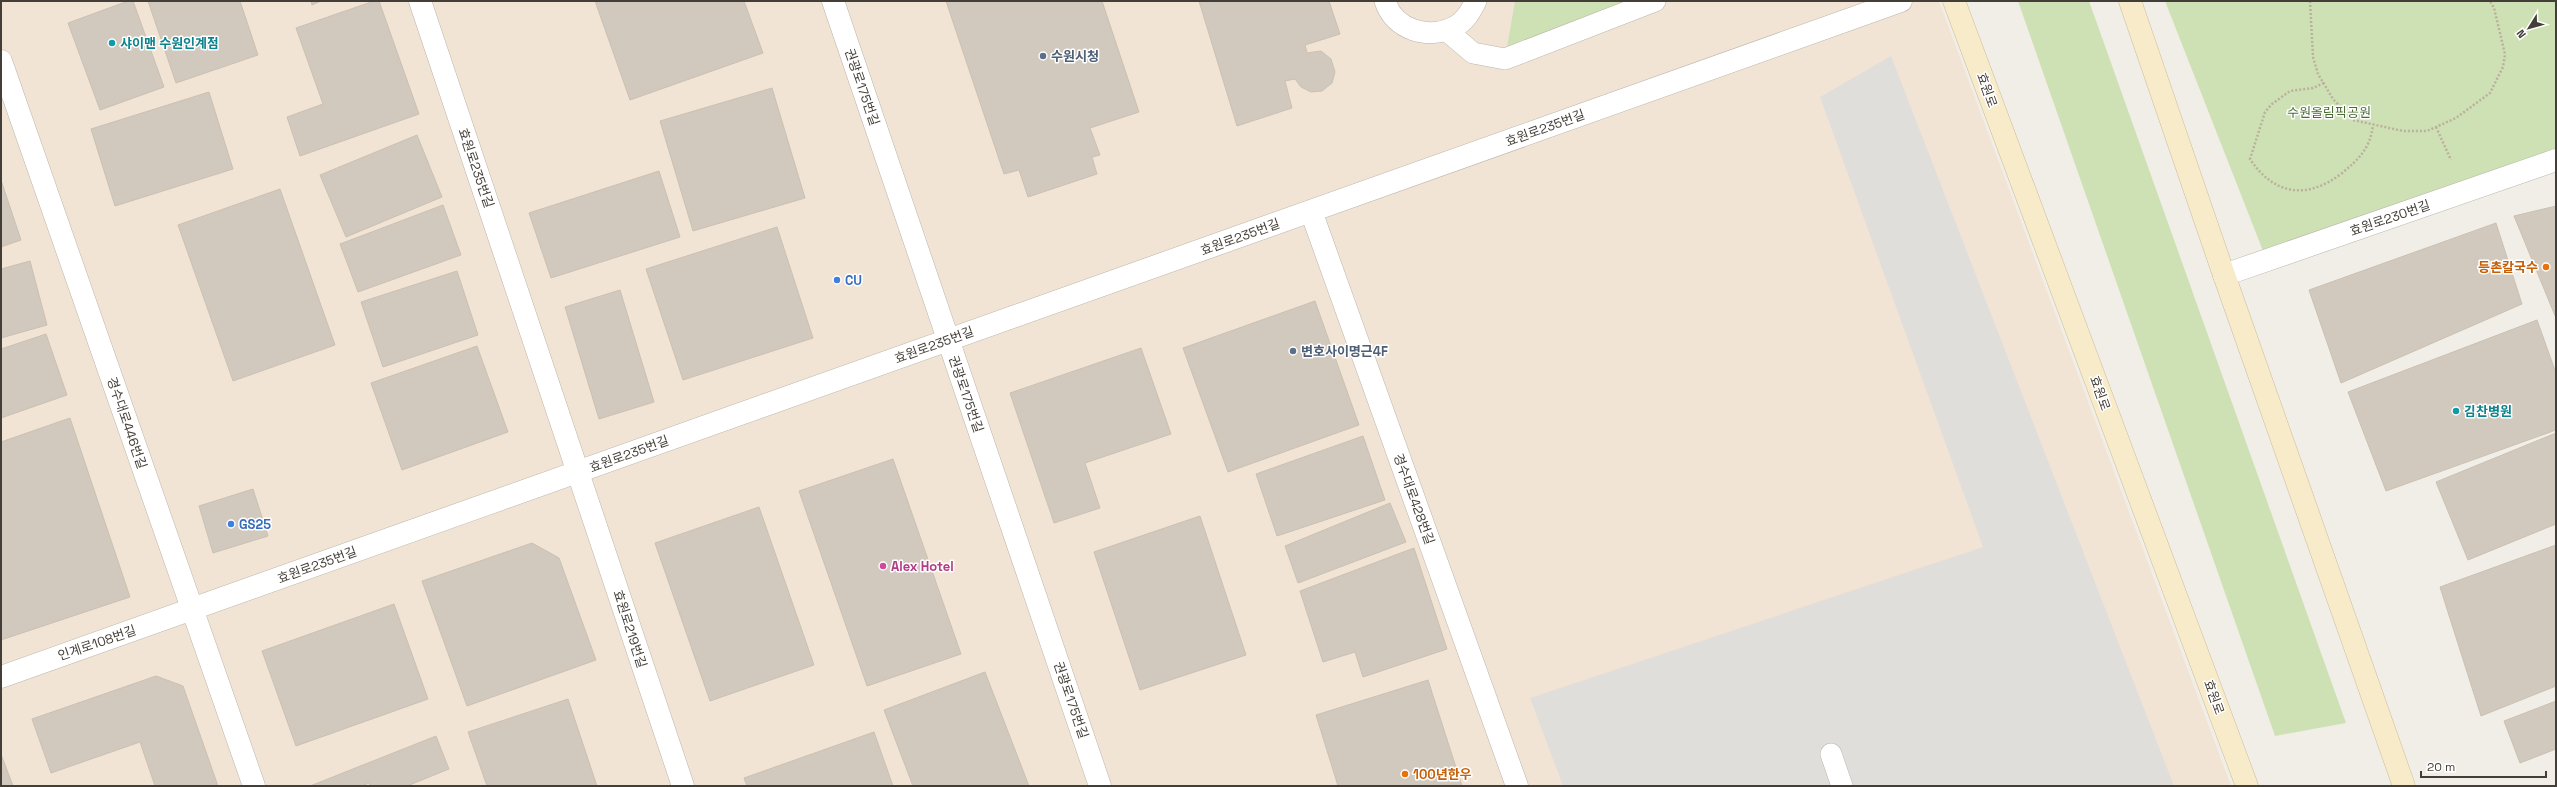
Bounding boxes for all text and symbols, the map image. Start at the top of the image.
north arrow [2509,8,2549,48]
text: N [2513,27,2529,41]
place label: 샤이맨 수원인계점 [120,35,219,52]
marker: 샤이맨 수원인계점 [107,38,117,48]
street label: 권광로175번길 [841,46,883,128]
place label: 수원시청 [1051,48,1099,65]
marker: 수원시청 [1038,51,1048,61]
street label: 효원로 [1973,70,2001,110]
park label: 수원올림픽공원 [2287,104,2371,121]
street label: 효원로235번길 [1503,106,1587,150]
street label: 효원로235번길 [454,126,498,210]
street label: 효원로230번길 [2348,196,2432,240]
street label: 효원로235번길 [1198,215,1282,259]
place label: 등촌칼국수 [2478,259,2538,276]
marker: 등촌칼국수 [2541,262,2551,272]
place label: CU [845,272,862,289]
marker: CU [832,275,842,285]
street label: 효원로235번길 [892,323,976,367]
place label: 변호사이명근4F [1301,343,1388,360]
marker: 변호사이명근4F [1288,346,1298,356]
street label: 권광로175번길 [945,353,987,435]
street label: 효원로 [2086,373,2114,413]
street label: 경수대로446번길 [103,375,151,471]
place label: 김찬병원 [2464,403,2512,420]
marker: 김찬병원 [2451,406,2461,416]
street label: 효원로235번길 [587,432,671,476]
street label: 경수대로428번길 [1390,451,1438,547]
place label: GS25 [239,516,271,533]
marker: GS25 [226,519,236,529]
street label: 효원로235번길 [275,543,359,587]
place label: Alex Hotel [891,558,954,575]
marker: Alex Hotel [878,561,888,571]
street label: 효원로219번길 [609,588,651,670]
street label: 인계로108번길 [56,622,138,664]
street label: 권광로175번길 [1050,659,1092,741]
street label: 효원로 [2200,677,2228,717]
scale bar [2421,753,2546,779]
text: 20 m [2427,759,2455,775]
place label: 100년한우 [1413,766,1472,783]
marker: 100년한우 [1400,769,1410,779]

